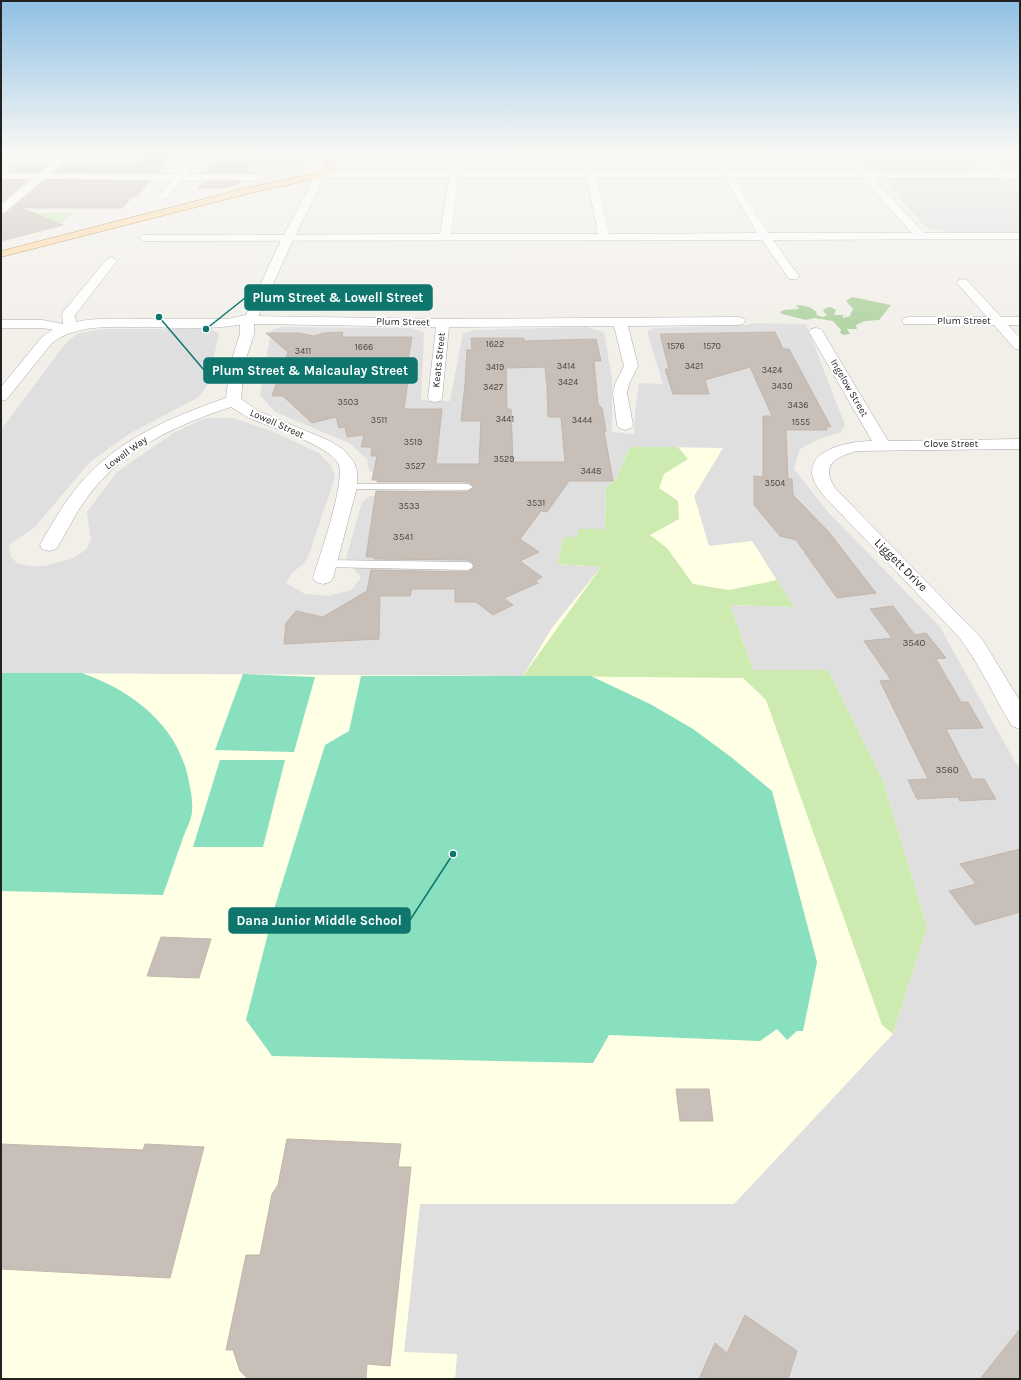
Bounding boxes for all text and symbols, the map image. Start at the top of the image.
callout: Plum Street & Lowell Street [245,285,432,310]
text: Plum Street & Lowell Street [253,290,424,305]
street label: Plum Street [937,315,991,327]
street label: Plum Street [376,316,430,328]
street label: Keats Street [430,332,448,388]
house number: 1622 [486,339,504,349]
house number: 1576 [667,341,685,351]
house number: 1570 [703,341,721,351]
house number: 1666 [355,342,373,352]
house number: 3411 [295,346,311,356]
street label: Ingelow Street [828,357,871,419]
callout: Plum Street & Malcaulay Street [204,358,417,383]
house number: 3414 [557,361,575,371]
house number: 3421 [685,361,703,371]
house number: 3419 [486,362,504,372]
text: Plum Street & Malcaulay Street [212,363,408,378]
house number: 3424 [762,365,782,375]
house number: 3424 [558,377,578,387]
house number: 3430 [772,381,793,391]
house number: 3427 [483,382,504,392]
house number: 3503 [337,397,359,407]
house number: 3436 [788,400,808,410]
street label: Lowell Street [248,407,306,441]
house number: 3441 [496,414,514,424]
house number: 3511 [371,415,387,425]
house number: 3444 [572,415,592,425]
house number: 1555 [792,417,810,427]
street label: Lowell Way [103,433,150,472]
house number: 3519 [404,437,422,447]
street label: Clove Street [924,438,978,450]
house number: 3529 [494,454,514,464]
house number: 3527 [405,461,426,471]
house number: 3448 [581,466,602,476]
house number: 3504 [765,478,785,488]
house number: 3531 [527,498,545,508]
house number: 3533 [398,501,420,511]
house number: 3541 [393,531,413,543]
street label: Liggett Drive [872,536,930,594]
house number: 3540 [902,637,926,649]
house number: 3560 [935,764,959,776]
callout: Dana Junior Middle School [229,908,410,933]
text: Dana Junior Middle School [236,913,402,928]

